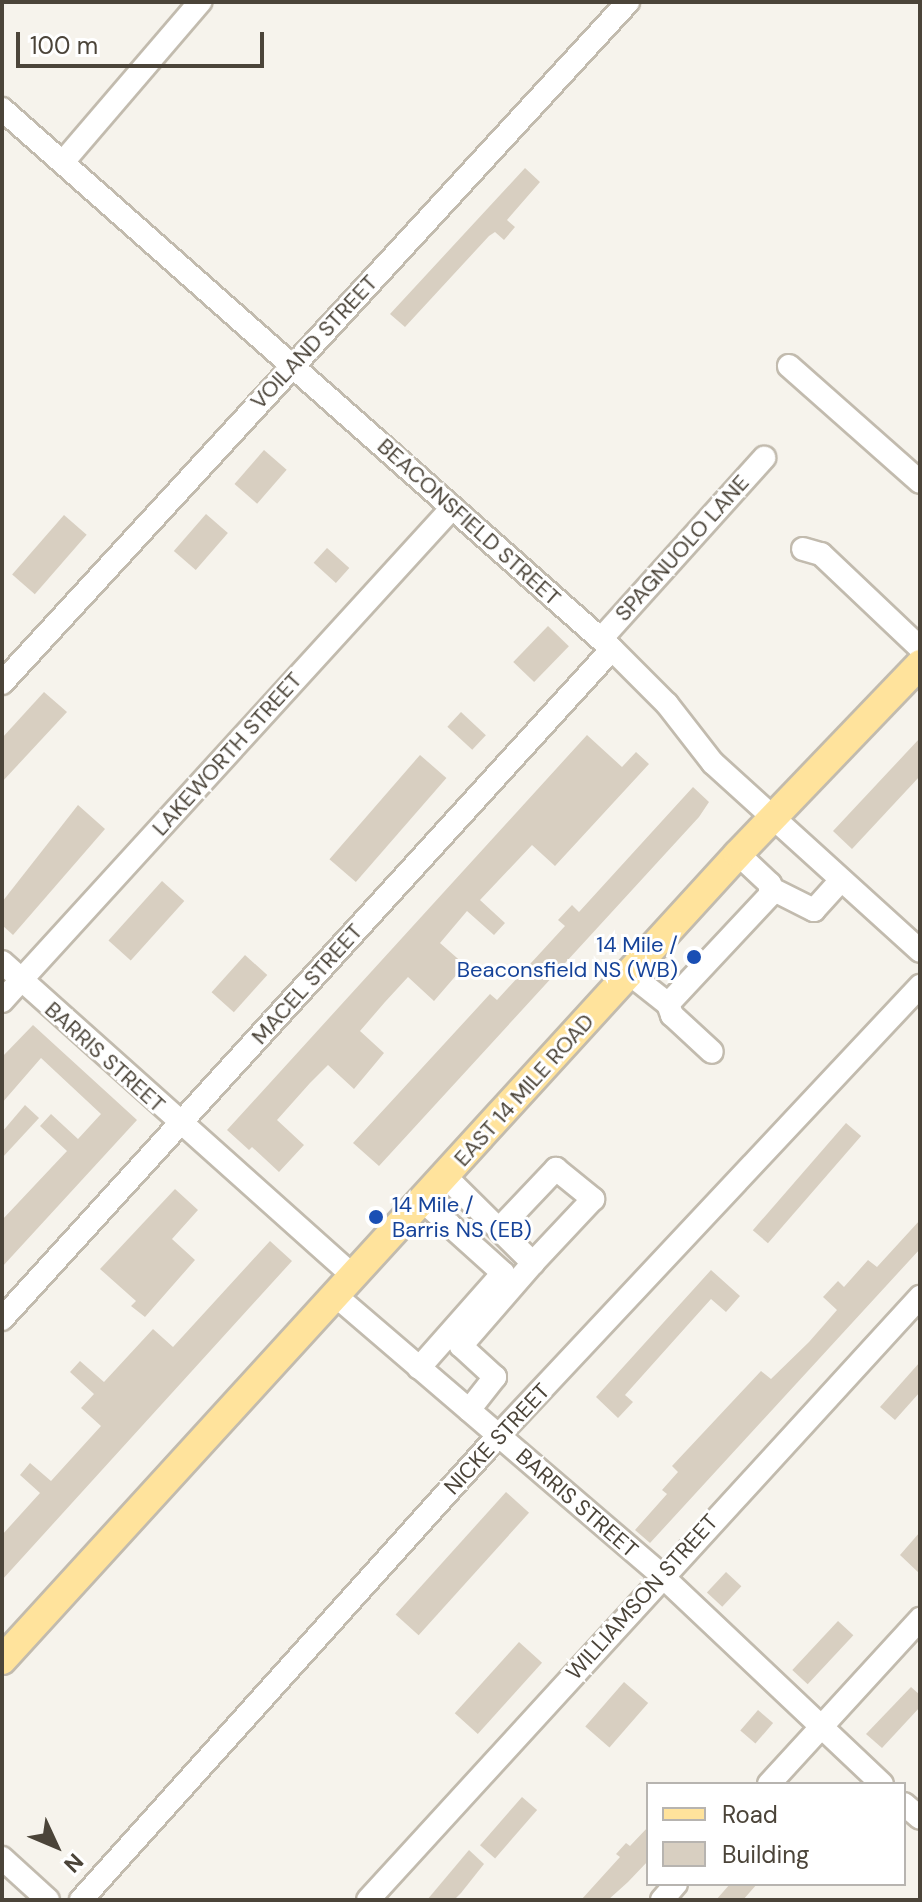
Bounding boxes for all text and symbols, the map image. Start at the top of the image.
scale bar [20,16,268,66]
text: 100 m [30,30,98,61]
street label: VOILAND STREET [245,269,383,415]
street label: BEACONSFIELD STREET [372,433,566,611]
street label: SPAGNUOLO LANE [609,469,755,627]
street label: LAKEWORTH STREET [147,667,307,841]
street label: MACEL STREET [246,918,368,1050]
place label: 14 Mile / Beaconsfield NS (WB) [457,931,678,982]
marker: 14 Mile / Beaconsfield NS (WB) [685,948,703,966]
street label: BARRIS STREET [40,996,170,1118]
street label: EAST 14 MILE ROAD [449,1008,599,1172]
place label: 14 Mile / Barris NS (EB) [392,1191,532,1242]
marker: 14 Mile / Barris NS (EB) [367,1208,385,1226]
street label: NICKE STREET [439,1378,555,1500]
street label: BARRIS STREET [511,1443,643,1563]
street label: WILLIAMSON STREET [561,1509,723,1685]
legend [646,1782,906,1886]
text: Road [722,1799,778,1830]
north arrow [16,1806,96,1886]
text: Building [722,1839,809,1870]
text: N [58,1847,90,1879]

